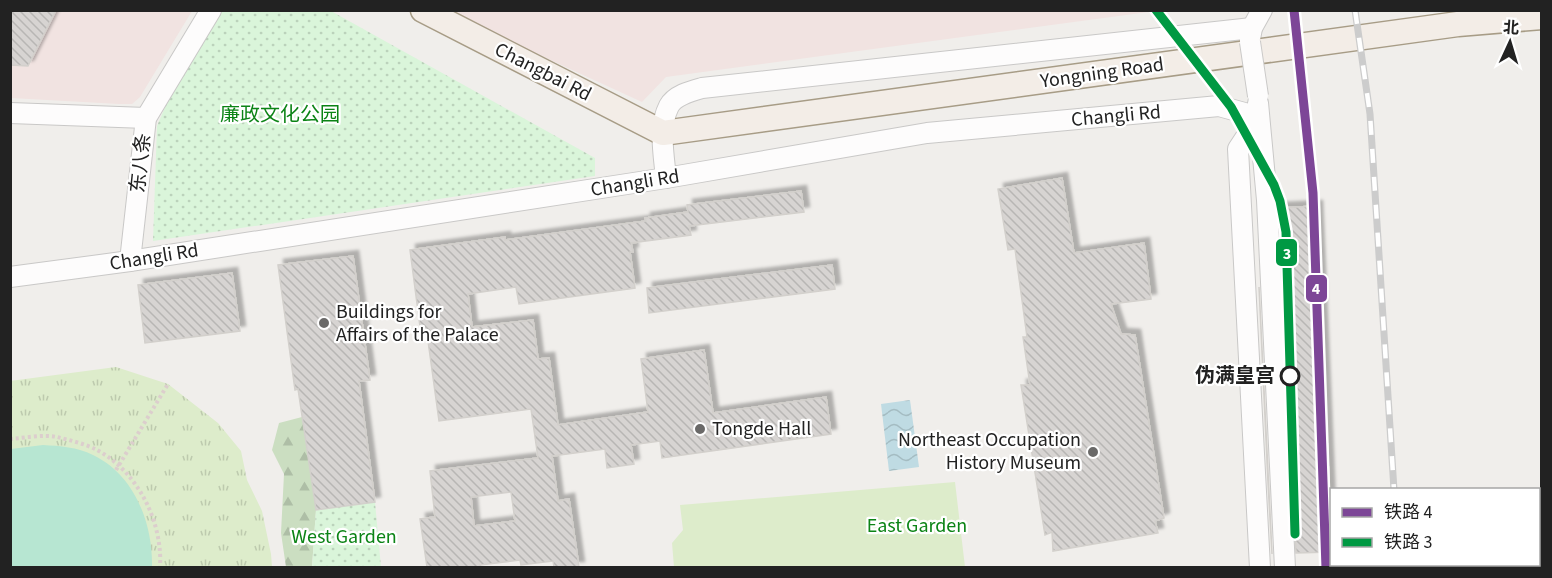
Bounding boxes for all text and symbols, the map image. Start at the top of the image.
north arrow [1480,12,1540,72]
text: 北 [1502,17,1520,40]
street label: Changbai Rd [490,36,596,108]
street label: Yongning Road [1037,50,1166,96]
street label: Changli Rd [1070,98,1162,134]
park label: 廉政文化公园 [220,101,340,129]
street label: 东八条 [124,132,158,194]
street label: Changli Rd [589,162,681,204]
street label: Changli Rd [108,236,200,278]
line badge: 3 [1275,238,1298,267]
text: 3 [1283,243,1291,265]
line badge: 4 [1305,274,1328,303]
text: 4 [1312,278,1321,300]
place label: Buildings for Affairs of the Palace [336,298,499,349]
marker: Buildings for Affairs of the Palace [317,316,331,330]
place label: 伪满皇宫 [1195,362,1275,390]
marker: 伪满皇宫 [1280,366,1300,386]
place label: Tongde Hall [712,415,811,443]
marker: Tongde Hall [693,422,707,436]
place label: Northeast Occupation History Museum [898,426,1081,477]
marker: Northeast Occupation History Museum [1086,445,1100,459]
legend [1330,488,1540,566]
text: 铁路 4 [1384,500,1433,525]
park label: East Garden [867,512,967,540]
park label: West Garden [291,523,397,551]
text: 铁路 3 [1384,530,1433,555]

